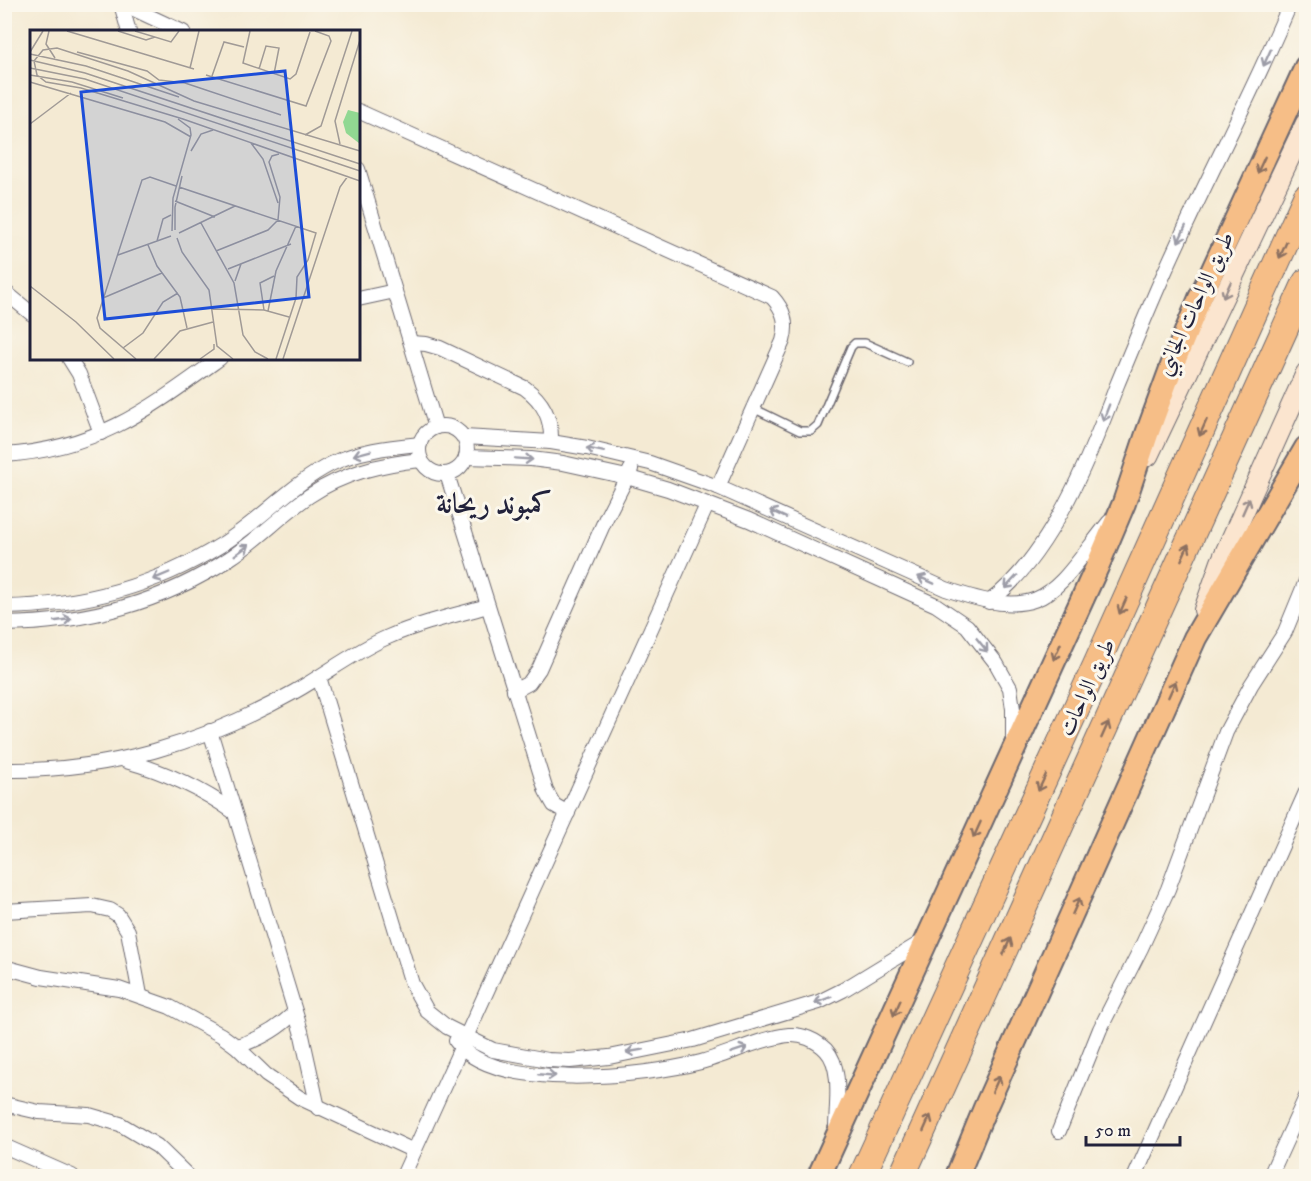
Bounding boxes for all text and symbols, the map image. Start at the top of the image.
inset map [30,30,360,360]
one-way arrow [1261,49,1272,67]
one-way arrow [1255,156,1267,174]
one-way arrow [1176,224,1188,242]
street label: طريق الواحات الجانبي [1150,227,1245,382]
one-way arrow [1276,241,1287,259]
one-way arrow [1221,280,1233,298]
one-way arrow [1100,404,1111,422]
one-way arrow [1197,418,1208,437]
one-way arrow [586,444,605,455]
one-way arrow [353,448,372,460]
one-way arrow [514,454,534,465]
district label: كمبوند ريحانة [436,487,552,522]
one-way arrow [1241,497,1252,515]
one-way arrow [770,508,788,520]
one-way arrow [234,544,250,556]
one-way arrow [1180,544,1192,562]
one-way arrow [153,571,171,582]
one-way arrow [917,574,935,586]
one-way arrow [1004,575,1018,590]
one-way arrow [1117,596,1128,614]
one-way arrow [52,615,72,626]
street label: طريق الواحات [1053,634,1122,741]
one-way arrow [976,637,989,653]
one-way arrow [1051,642,1062,661]
one-way arrow [1167,681,1178,699]
one-way arrow [1100,721,1111,739]
one-way arrow [1035,774,1047,792]
one-way arrow [970,820,982,838]
one-way arrow [1071,897,1082,915]
one-way arrow [1002,937,1014,955]
one-way arrow [814,995,833,1006]
one-way arrow [890,998,902,1016]
one-way arrow [729,1044,748,1055]
one-way arrow [626,1046,645,1057]
one-way arrow [536,1070,556,1081]
one-way arrow [991,1075,1002,1093]
scale bar [1086,1109,1180,1147]
one-way arrow [921,1115,933,1133]
text: 50 m [1095,1120,1131,1142]

